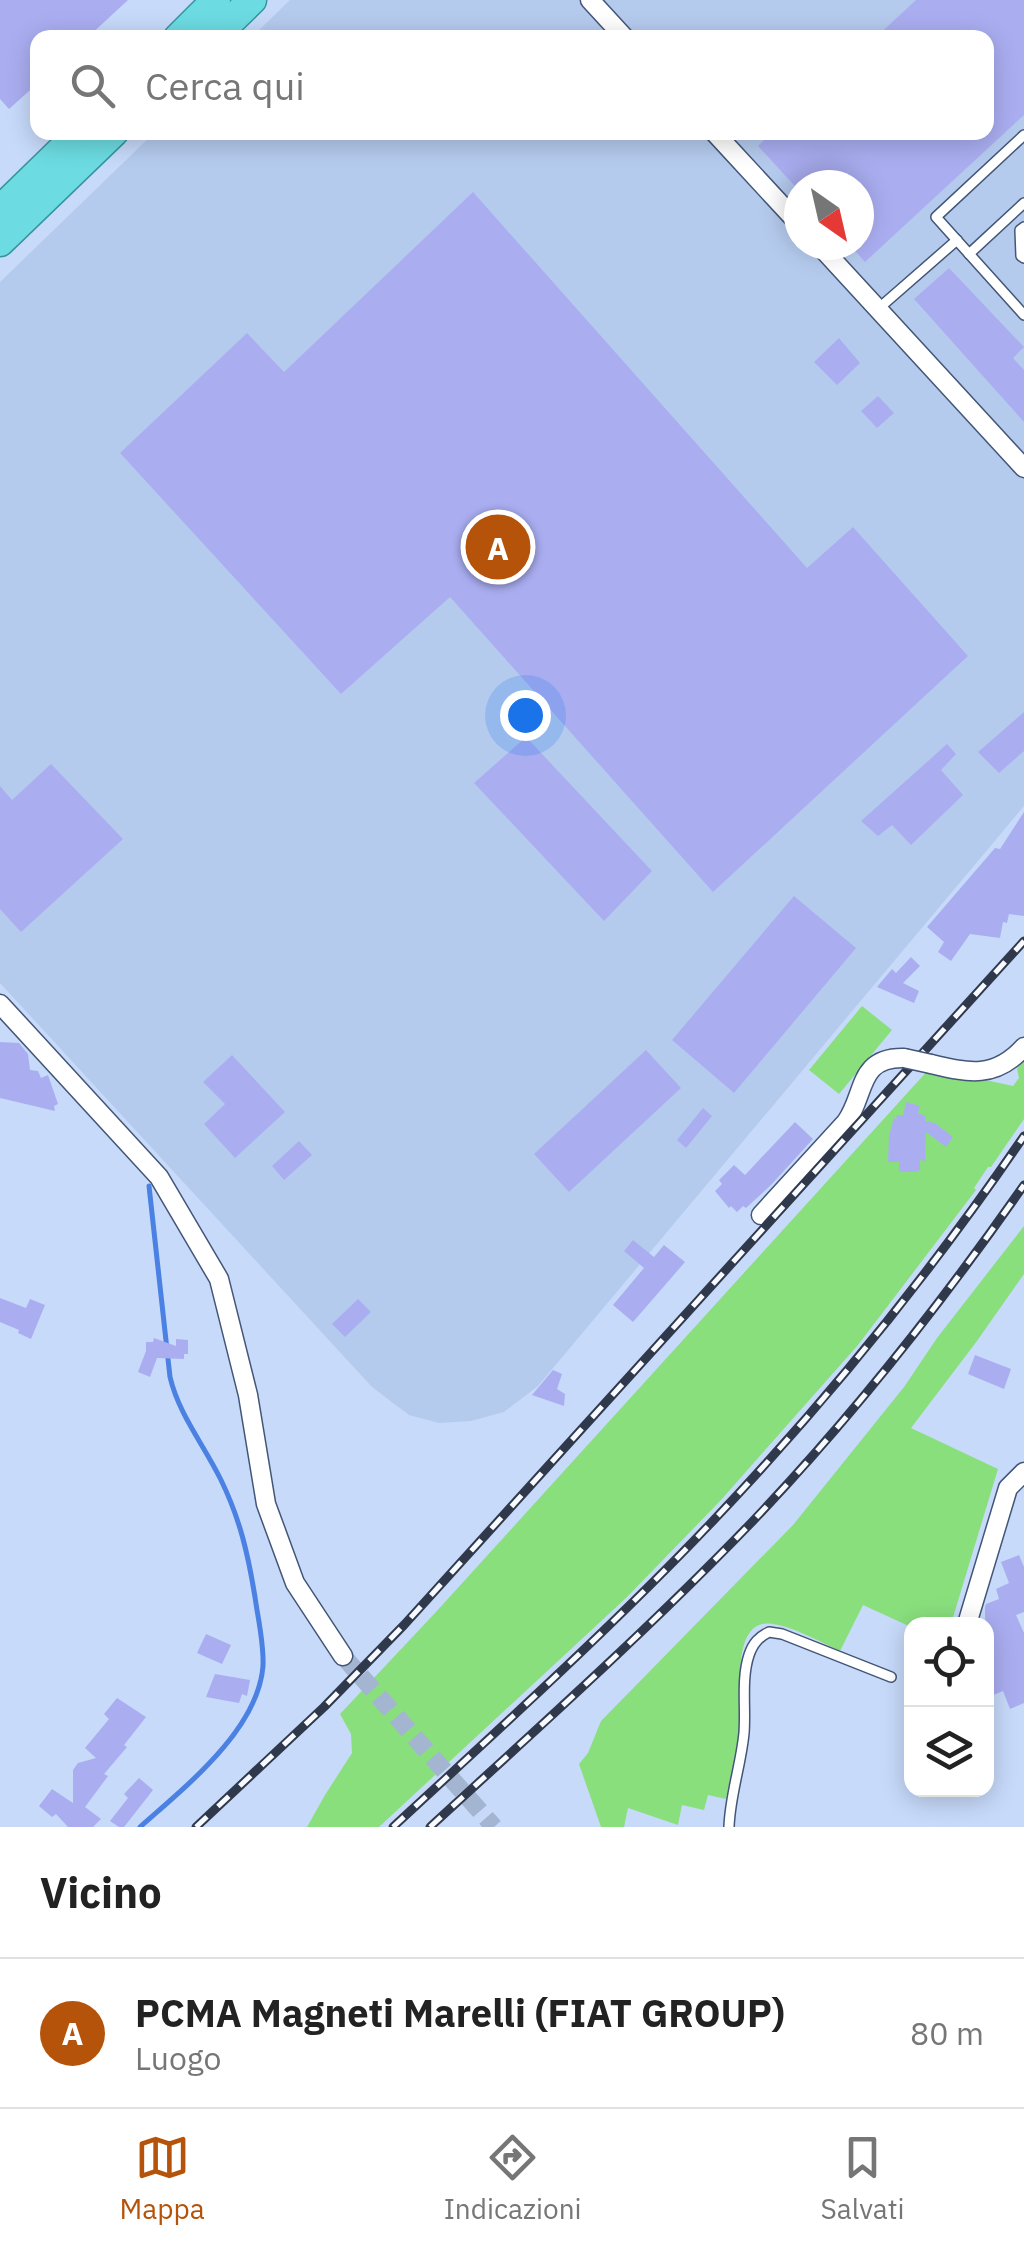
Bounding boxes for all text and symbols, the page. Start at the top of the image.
search box [30,30,994,140]
icon: search [65,58,120,113]
text: Cerca qui [145,61,305,110]
north arrow [784,170,874,260]
pin: A [466,510,530,584]
your location [500,690,551,741]
map controls [904,1617,994,1797]
button: locate [904,1617,994,1707]
button: layers [904,1707,994,1797]
text: Vicino [40,1865,162,1920]
text: PCMA Magneti Marelli (FIAT GROUP) [135,1988,785,2037]
text: A [62,2012,83,2054]
text: 80 m [910,2012,984,2054]
text: Luogo [135,2037,221,2079]
tab: Mappa [120,2130,205,2227]
tab: Indicazioni [444,2130,582,2227]
tab: Salvati [821,2130,904,2227]

